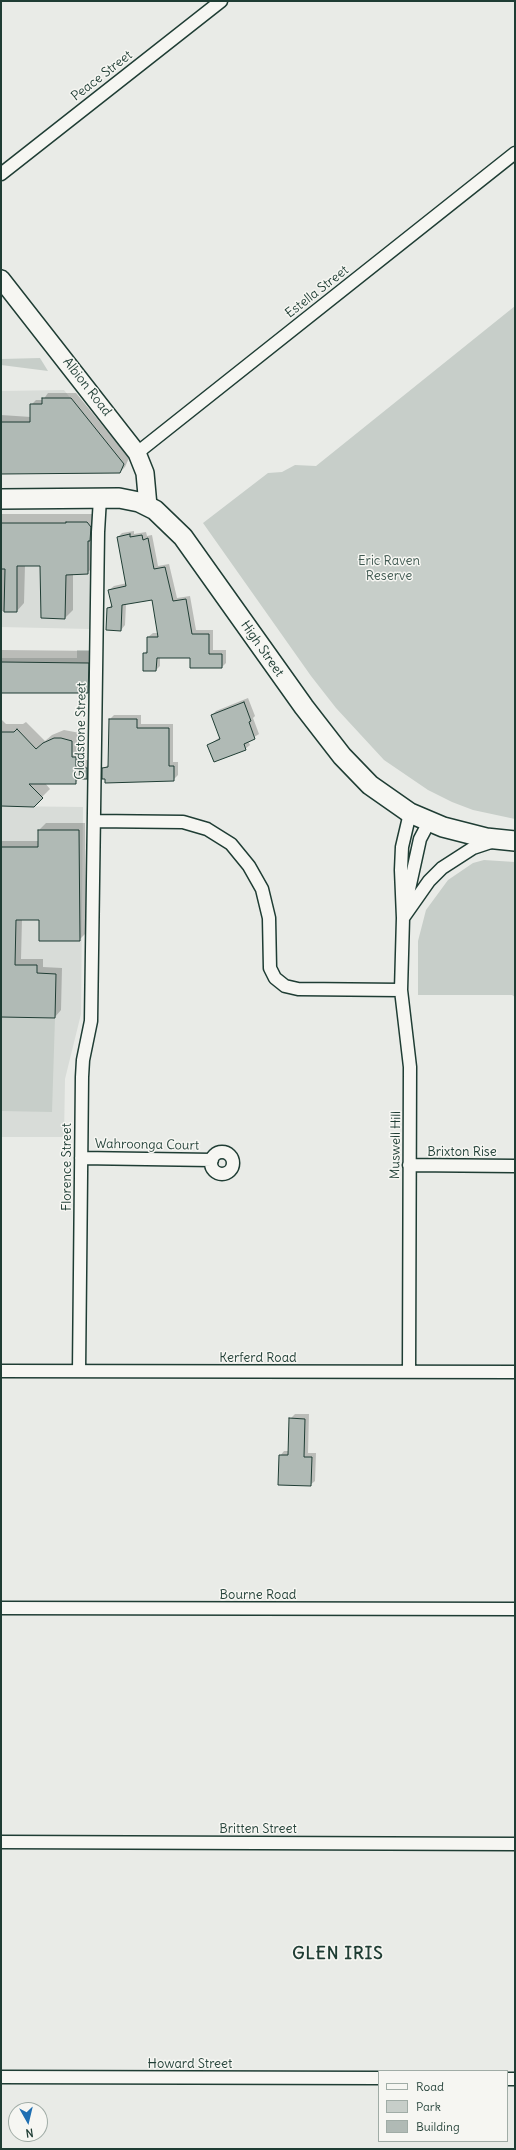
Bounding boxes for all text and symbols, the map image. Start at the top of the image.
street label: Peace Street [68,47,136,105]
street label: Estella Street [282,263,352,321]
street label: Albion Road [59,355,115,419]
park label: Eric Raven Reserve [358,553,420,584]
street label: High Street [237,618,287,680]
street label: Gladstone Street [72,682,90,780]
street label: Muswell Hill [388,1111,404,1179]
street label: Florence Street [59,1123,75,1211]
street label: Wahroonga Court [95,1136,199,1154]
street label: Brixton Rise [427,1144,497,1160]
street label: Kerferd Road [219,1350,297,1366]
street label: Bourne Road [220,1587,296,1603]
street label: Britten Street [219,1821,297,1837]
district label: GLEN IRIS [292,1944,384,1964]
street label: Howard Street [148,2056,232,2072]
legend [378,2070,508,2142]
text: Road [416,2079,444,2094]
text: Park [416,2099,441,2114]
north arrow [8,2102,48,2142]
text: Building [416,2119,460,2134]
text: N [25,2125,34,2140]

